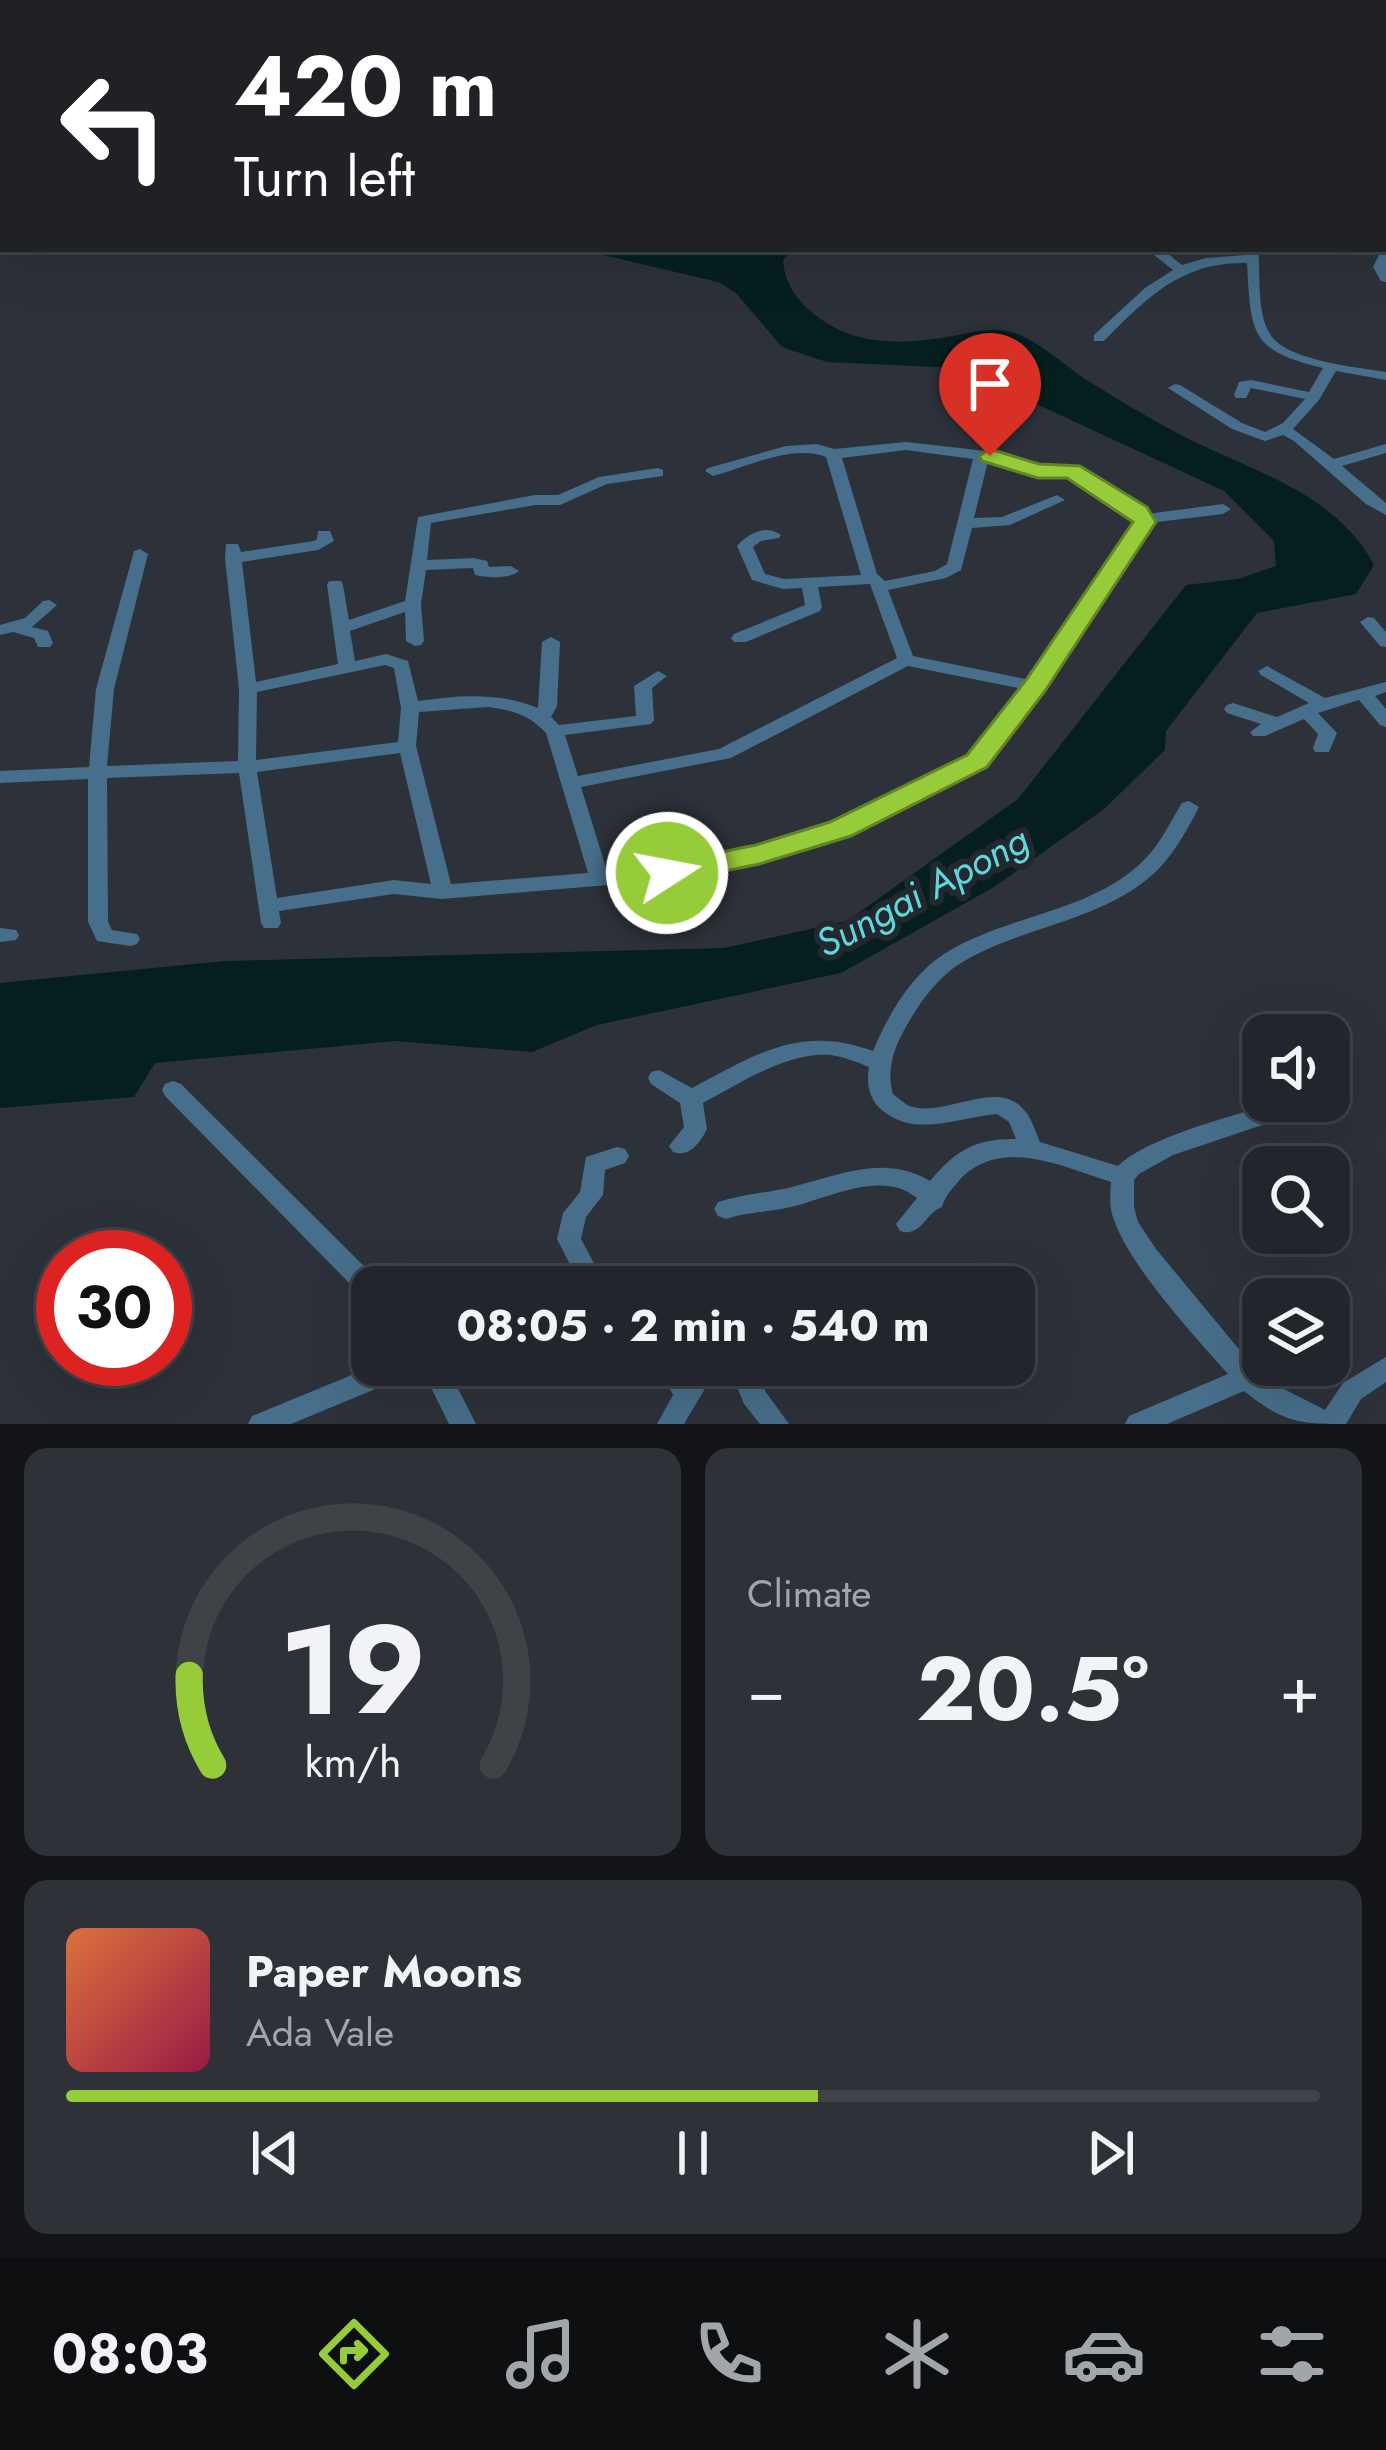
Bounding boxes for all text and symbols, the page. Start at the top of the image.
text: 420 m [234,26,497,148]
icon: left [36,48,192,204]
text: Turn left [234,138,415,216]
pin [939,333,1041,456]
icon: arrive [957,351,1023,417]
position arrow [604,810,730,936]
water label: Sungai Apong [806,811,1039,971]
map controls [1242,1014,1350,1386]
button: sound [1242,1014,1350,1122]
button: search [1242,1146,1350,1254]
speed limit sign: 30 [36,1230,192,1386]
button: layers [1242,1278,1350,1386]
text: 08:05 · 2 min · 540 m [456,1293,930,1358]
text: Climate [747,1565,871,1622]
text: 19 [279,1580,426,1761]
text: 20.5° [916,1624,1149,1754]
text: − [747,1642,786,1738]
text: + [1279,1642,1320,1738]
text: km/h [304,1731,401,1793]
text: Paper Moons [246,1939,522,2004]
text: Ada Vale [246,2004,394,2061]
icon: previous [242,2120,308,2186]
icon: pause [660,2120,726,2186]
icon: next [1078,2120,1144,2186]
icon: directions [312,2312,396,2396]
icon: music [499,2312,583,2396]
icon: phone [687,2312,771,2396]
icon: climate [875,2312,959,2396]
icon: car [1062,2312,1146,2396]
icon: filters [1250,2312,1334,2396]
text: 08:03 [52,2315,208,2393]

